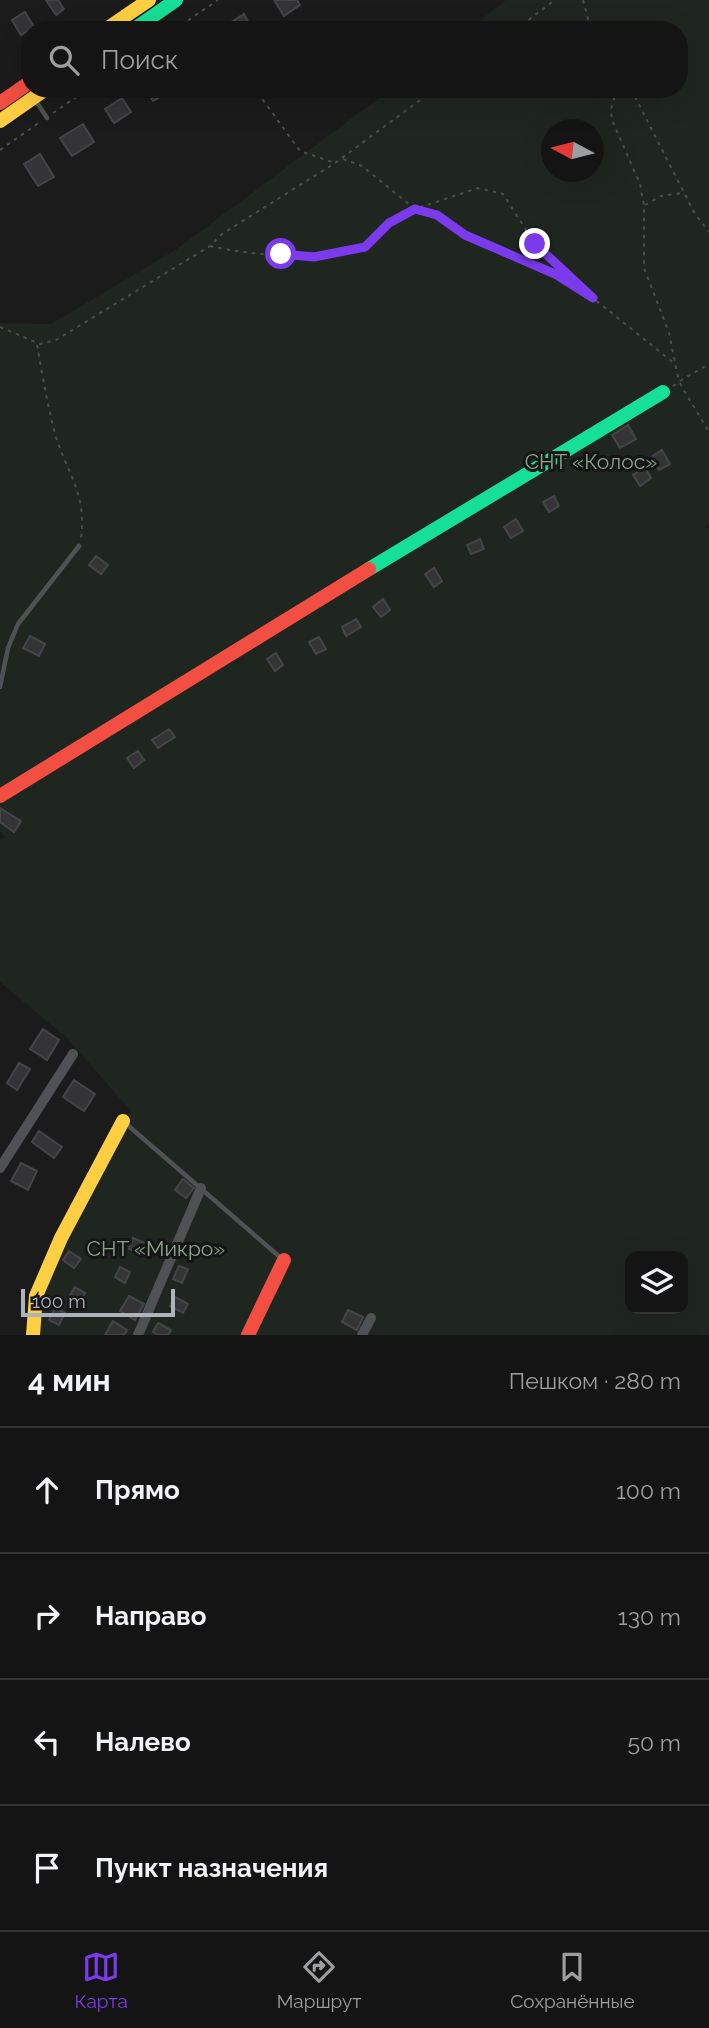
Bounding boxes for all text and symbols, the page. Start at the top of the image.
search box [21,21,688,98]
icon: search [45,41,83,79]
text: Поиск [101,45,178,75]
north arrow [541,119,604,182]
route end [519,228,550,259]
route start [265,238,296,269]
park label: СНТ «Колос» [525,449,657,474]
park label: СНТ «Микро» [87,1236,225,1261]
map controls [625,1251,688,1314]
button: layers [625,1251,688,1314]
scale bar [21,1286,175,1318]
text: 100 m [32,1290,86,1312]
text: 4 мин [28,1363,111,1398]
text: Пешком · 280 m [509,1367,681,1394]
icon: ahead [28,1471,66,1509]
text: Прямо [95,1475,180,1505]
text: 100 m [616,1477,681,1504]
icon: right [28,1597,66,1635]
text: Направо [95,1601,206,1631]
text: 130 m [618,1603,681,1630]
icon: left [28,1723,66,1761]
text: Налево [95,1727,191,1757]
text: 50 m [627,1729,681,1756]
icon: arrive [28,1849,66,1887]
text: Пункт назначения [95,1853,328,1883]
tab: Карта [74,1948,128,2012]
tab: Маршрут [277,1948,361,2012]
tab: Сохранённые [510,1948,635,2012]

